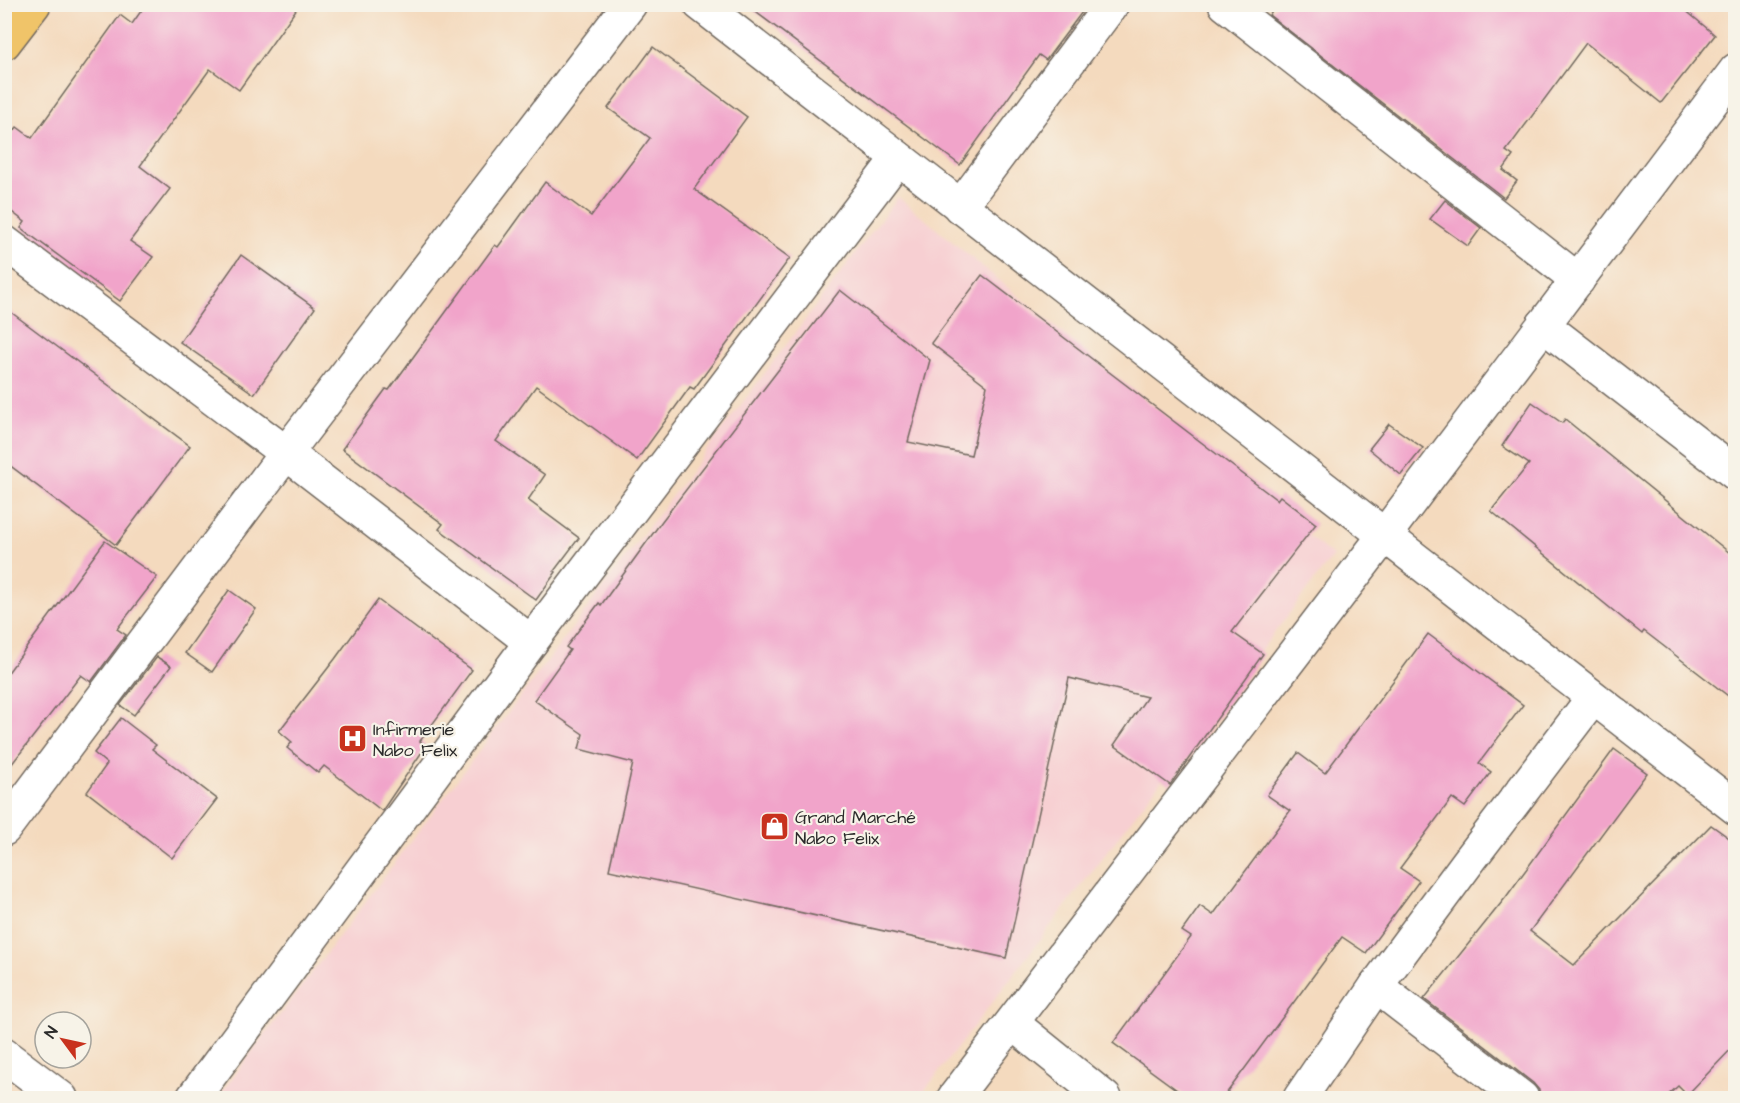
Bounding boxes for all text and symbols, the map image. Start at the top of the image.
place label: Infirmerie Nabo Felix [373,717,458,763]
hospital icon: Infirmerie Nabo Felix [336,723,368,755]
place label: Grand Marché Nabo Felix [795,805,916,851]
shop icon: Grand Marché Nabo Felix [758,811,790,843]
north arrow [33,1010,93,1070]
text: N [39,1022,63,1043]

